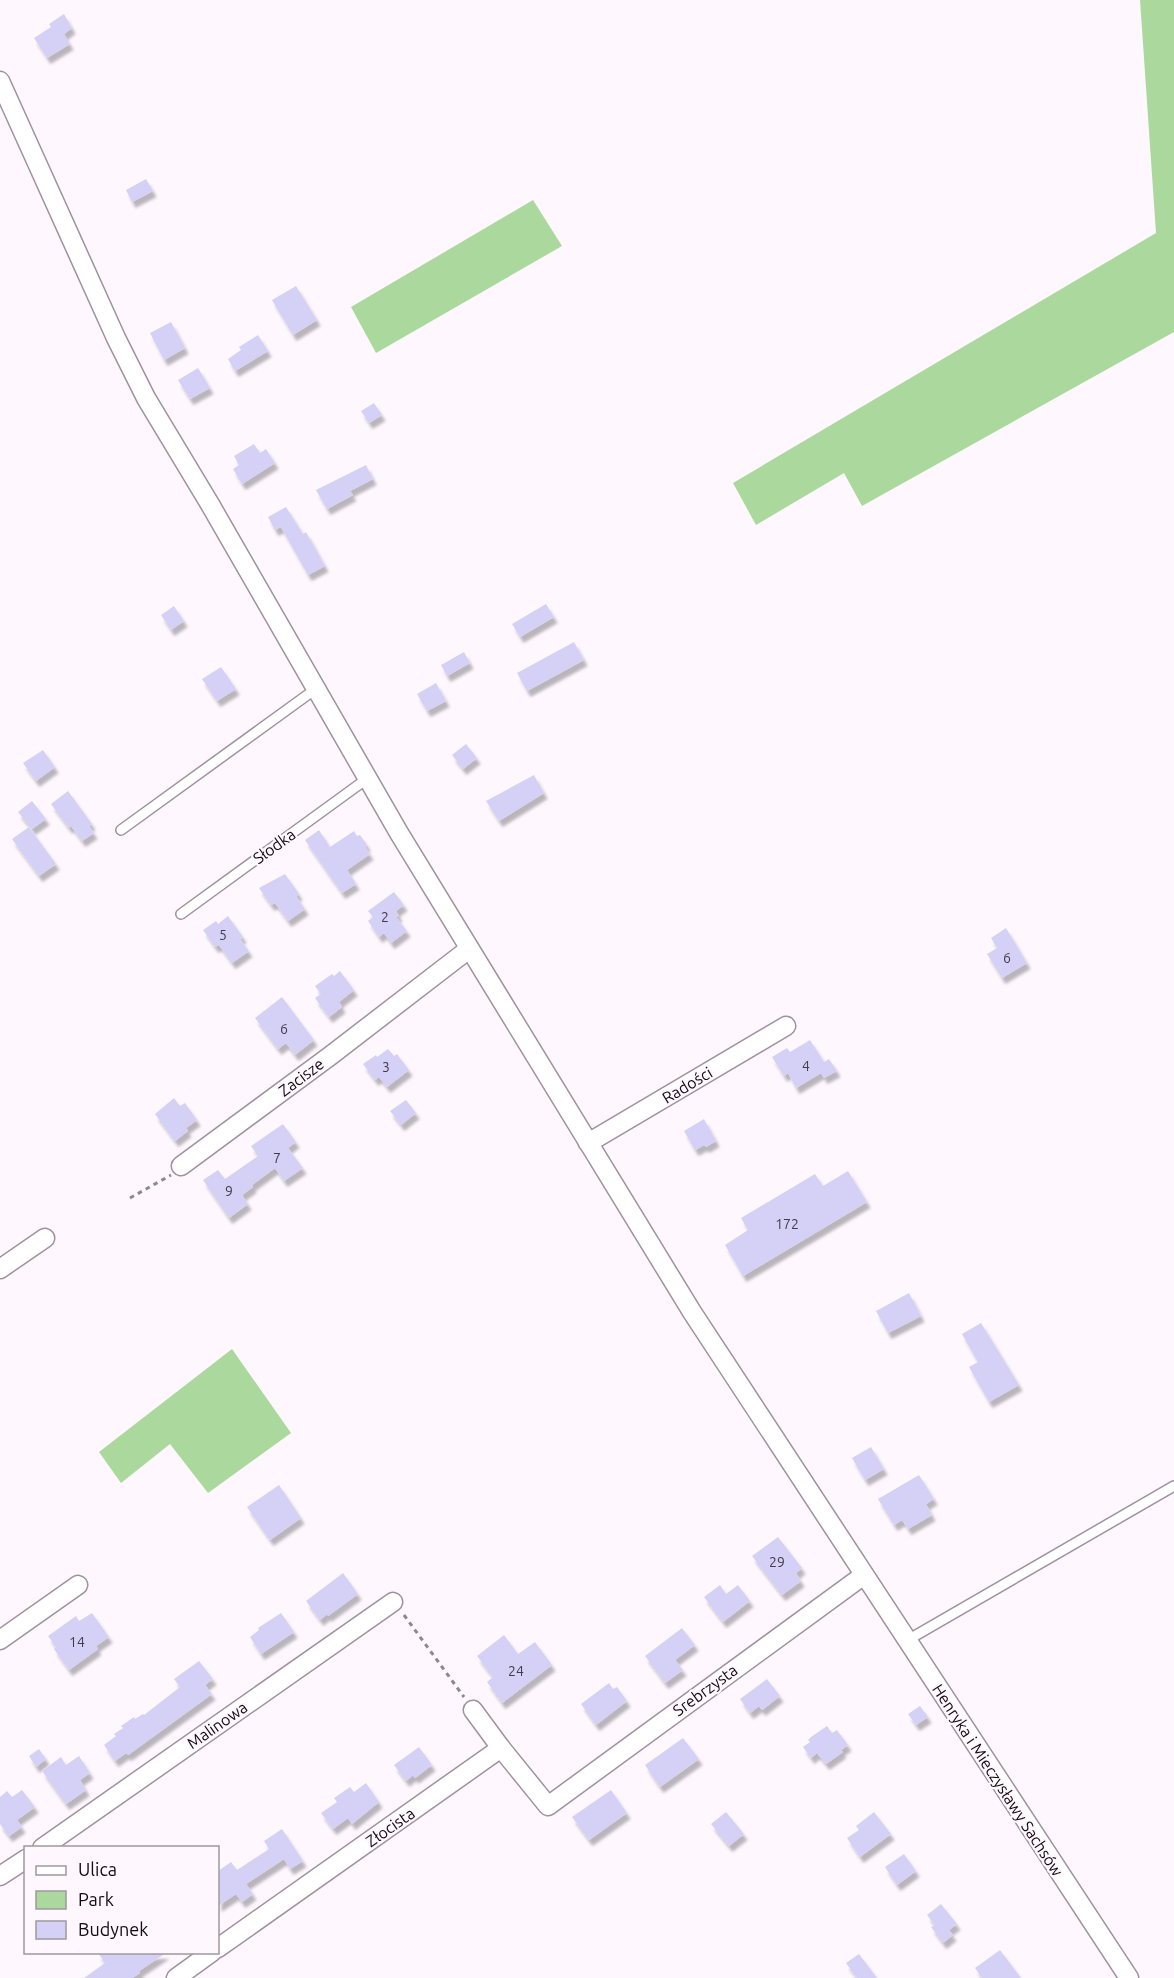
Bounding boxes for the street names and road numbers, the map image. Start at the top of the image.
street label: Słodka [249,825,299,867]
street label: Zacisze [275,1054,327,1100]
street label: Radości [659,1063,715,1107]
street label: Srebrzysta [669,1661,741,1719]
street label: Henryka i Mieczysławy Sachsów [929,1681,1067,1880]
street label: Malinowa [183,1698,251,1752]
street label: Złocista [362,1804,418,1850]

